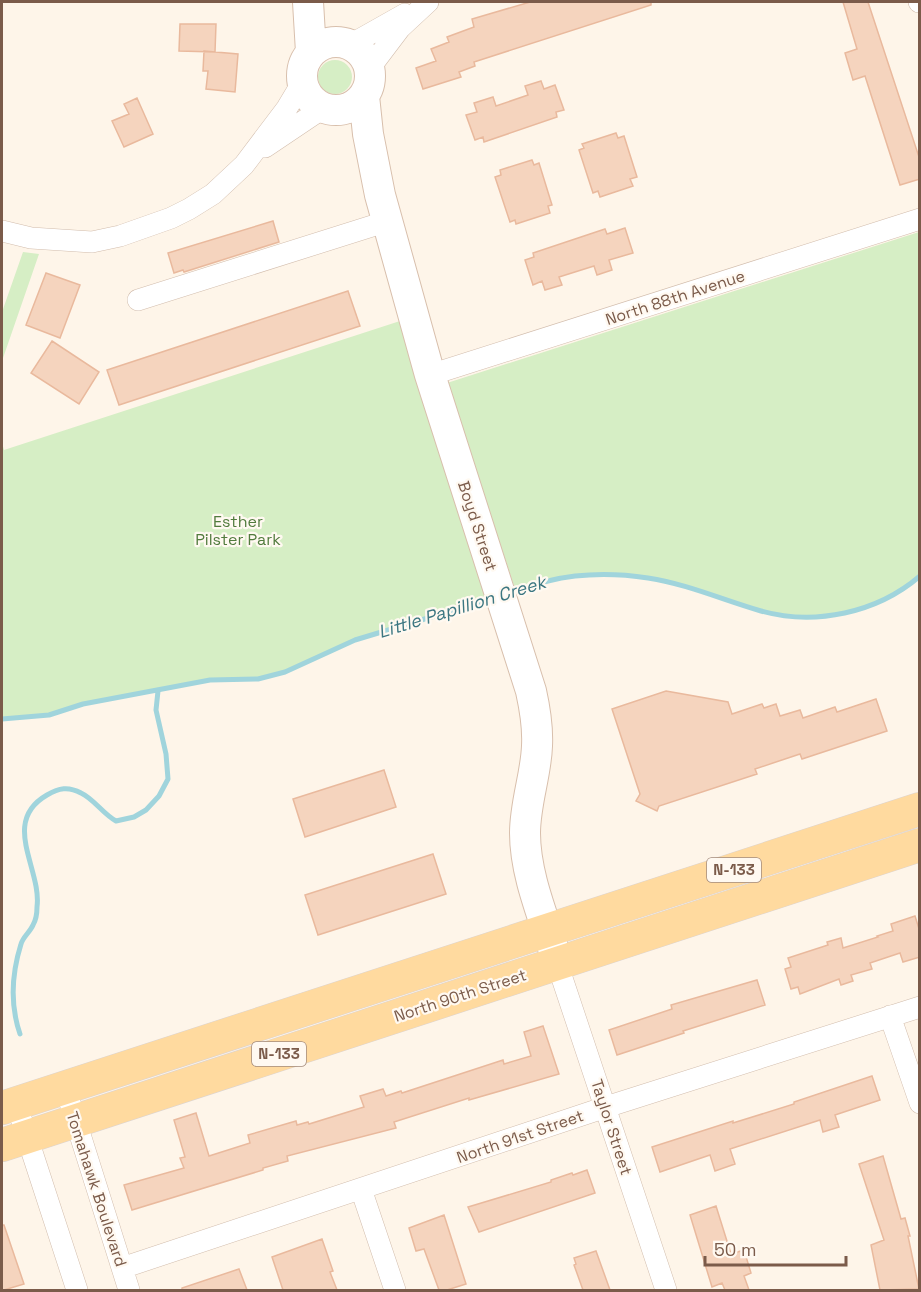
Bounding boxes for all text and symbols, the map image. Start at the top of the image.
street label: North 88th Avenue [603,265,748,330]
street label: Boyd Street [453,478,502,574]
park label: Esther Pilster Park [195,511,281,550]
water label: Little Papillion Creek [375,569,551,643]
road number: N-133 [707,858,761,882]
street label: North 90th Street [391,964,529,1027]
road number: N-133 [252,1042,306,1066]
street label: Taylor Street [586,1077,637,1178]
street label: North 91st Street [454,1105,586,1168]
street label: Tomahawk Boulevard [62,1109,132,1269]
scale bar [705,1229,846,1267]
text: 50 m [714,1238,756,1261]

